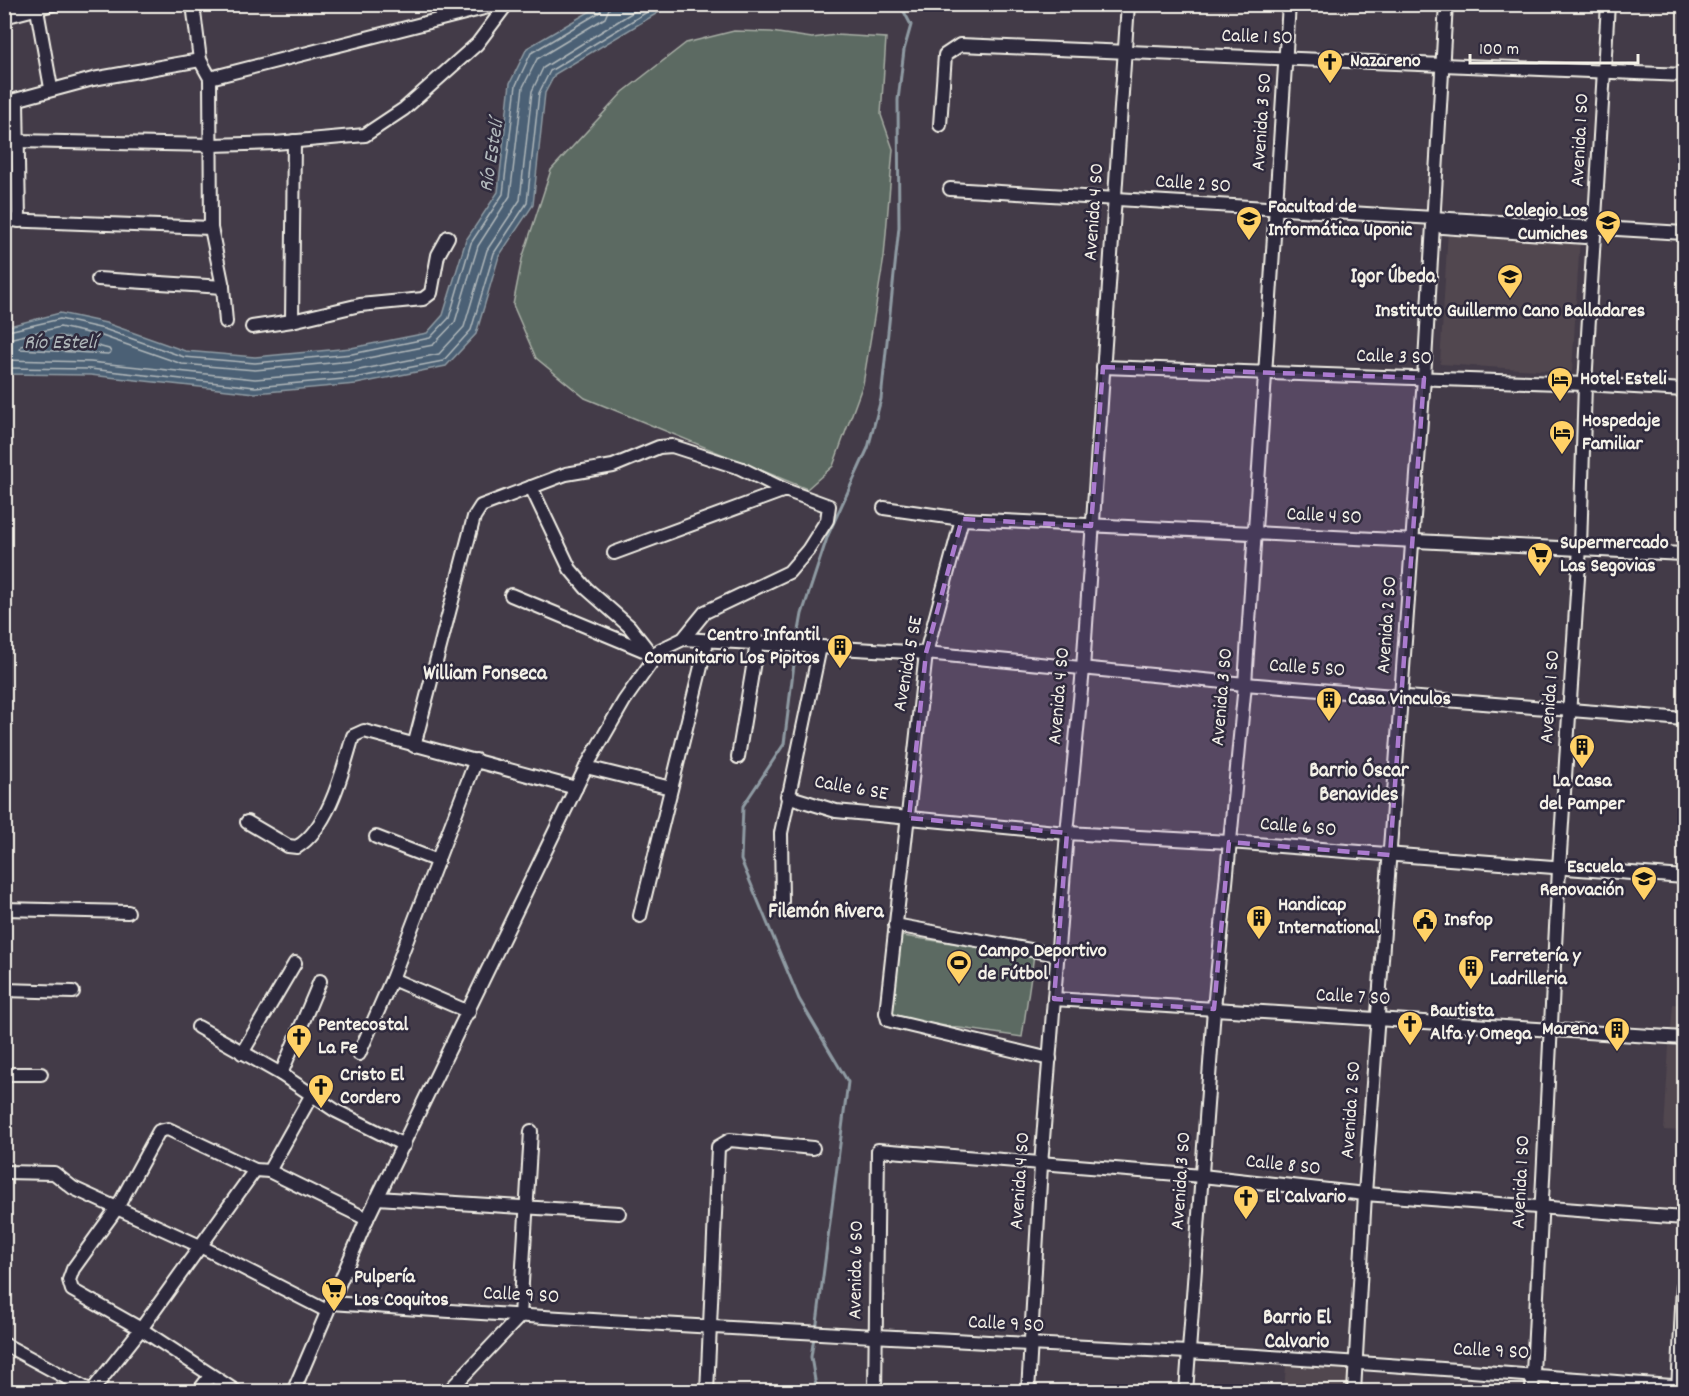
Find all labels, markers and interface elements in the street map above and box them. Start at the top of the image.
street label: Calle 1 SO [1221,23,1293,53]
scale bar [1470,27,1638,65]
text: 100 m [1479,38,1519,63]
church icon: Nazareno [1315,47,1345,85]
place label: Nazareno [1350,48,1421,76]
street label: Avenida 3 SO [1246,72,1280,172]
street label: Avenida 1 SO [1565,93,1597,187]
water label: Río Estelí [473,113,514,194]
street label: Avenida 4 SO [1078,162,1112,262]
street label: Calle 2 SO [1154,168,1232,202]
place label: Facultad de Informática Uponic [1268,194,1412,245]
place label: Colegio Los Cumiches [1504,198,1588,249]
school or university icon: Facultad de Informática Uponic [1234,204,1264,242]
school or university icon: Colegio Los Cumiches [1593,208,1623,246]
school or university icon: Instituto Guillermo Cano Balladares [1495,262,1525,300]
district label: Igor Úbeda [1350,263,1437,293]
place label: Instituto Guillermo Cano Balladares [1375,298,1645,326]
water label: Río Estelí [24,329,101,359]
street label: Calle 3 SO [1356,343,1432,373]
hotel icon: Hotel Esteli [1545,365,1575,403]
place label: Hotel Esteli [1580,366,1667,394]
place label: Hospedaje Familiar [1582,408,1661,459]
hotel icon: Hospedaje Familiar [1547,418,1577,456]
street label: Calle 4 SO [1286,501,1362,533]
place label: Supermercado Las Segovias [1560,530,1669,581]
supermarket icon: Supermercado Las Segovias [1525,540,1555,578]
street label: Avenida 2 SO [1371,575,1405,675]
street label: Avenida 5 SE [887,614,931,714]
place label: Centro Infantil Comunitario Los Pipitos [644,622,820,673]
building icon: Centro Infantil Comunitario Los Pipitos [825,632,855,670]
street label: Avenida 4 SO [1042,646,1078,746]
street label: Avenida 3 SO [1205,647,1241,747]
street label: Avenida 1 SO [1534,649,1568,745]
street label: Calle 5 SO [1268,652,1346,686]
district label: William Fonseca [423,660,548,690]
building icon: Casa Vinculos [1314,685,1344,723]
place label: Casa Vinculos [1348,686,1451,714]
building icon: La Casa del Pamper [1567,732,1597,770]
district label: Barrio Óscar Benavides [1309,757,1410,811]
place label: La Casa del Pamper [1539,768,1625,819]
street label: Calle 6 SE [812,769,890,809]
street label: Calle 6 SO [1259,811,1337,845]
place label: Escuela Renovación [1540,854,1625,905]
school or university icon: Escuela Renovación [1629,864,1659,902]
place label: Handicap International [1278,892,1379,943]
district label: Filemón Rivera [768,898,885,928]
building icon: Handicap International [1244,903,1274,941]
public building icon: Insfop [1410,906,1440,944]
place label: Insfop [1444,907,1493,935]
place label: Campo Deportivo de Fútbol [978,938,1107,989]
place label: Ferretería y Ladrilleria [1490,943,1582,994]
sports icon: Campo Deportivo de Fútbol [944,948,974,986]
building icon: Ferretería y Ladrilleria [1456,953,1486,991]
street label: Calle 7 SO [1315,982,1391,1014]
place label: Bautista Alfa y Omega [1430,998,1532,1049]
church icon: Bautista Alfa y Omega [1395,1009,1425,1047]
place label: Pentecostal La Fe [318,1012,408,1063]
building icon: Marena [1602,1015,1632,1053]
place label: Marena [1542,1016,1599,1044]
church icon: Pentecostal La Fe [284,1022,314,1060]
street label: Avenida 2 SO [1335,1060,1369,1160]
place label: Cristo El Cordero [340,1062,404,1113]
church icon: Cristo El Cordero [306,1072,336,1110]
street label: Avenida 4 SO [1004,1131,1038,1231]
street label: Avenida 3 SO [1165,1131,1199,1231]
street label: Avenida 1 SO [1506,1135,1538,1229]
street label: Calle 8 SO [1244,1148,1322,1184]
church icon: El Calvario [1231,1183,1261,1221]
place label: El Calvario [1266,1184,1346,1212]
street label: Avenida 6 SO [842,1220,872,1320]
place label: Pulpería Los Coquitos [354,1264,449,1315]
supermarket icon: Pulpería Los Coquitos [319,1275,349,1313]
street label: Calle 9 SO [482,1280,560,1312]
district label: Barrio El Calvario [1263,1304,1332,1358]
street label: Calle 9 SO [967,1309,1045,1341]
street label: Calle 9 SO [1452,1336,1530,1368]

